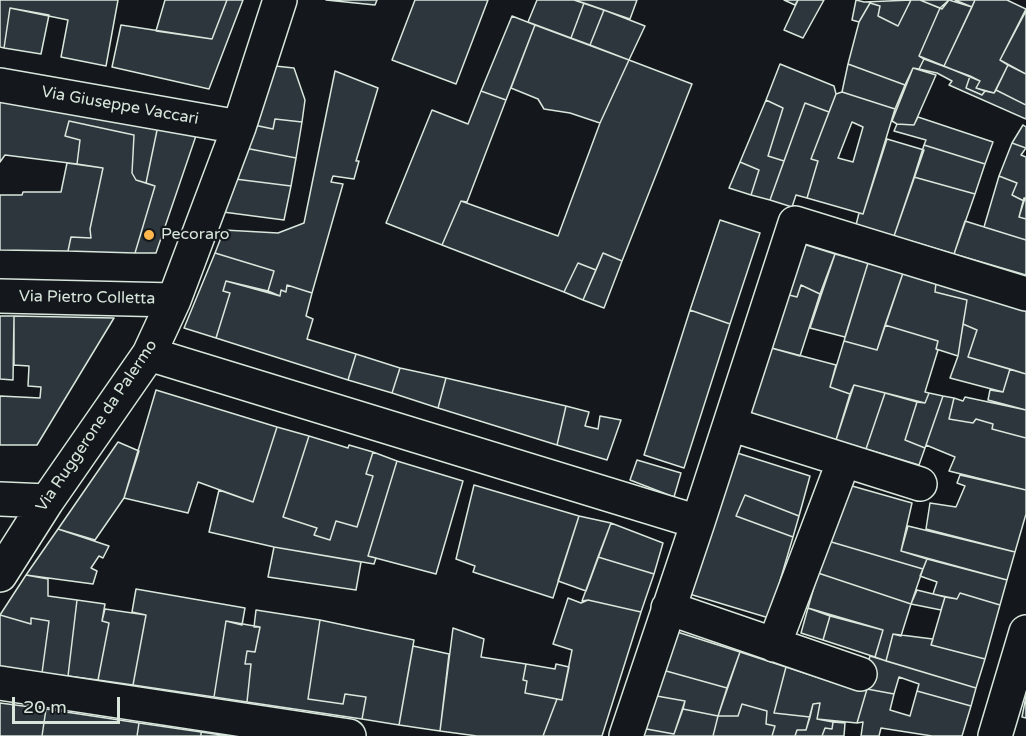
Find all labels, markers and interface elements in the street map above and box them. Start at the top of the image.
street label: Via Giuseppe Vaccari [40,83,200,129]
place label: Pecoraro [161,225,230,245]
marker: Pecoraro [142,228,156,242]
street label: Via Pietro Colletta [19,287,155,309]
street label: Via Ruggerone da Palermo [32,336,162,516]
scale bar [15,685,123,723]
text: 20 m [23,696,67,718]

